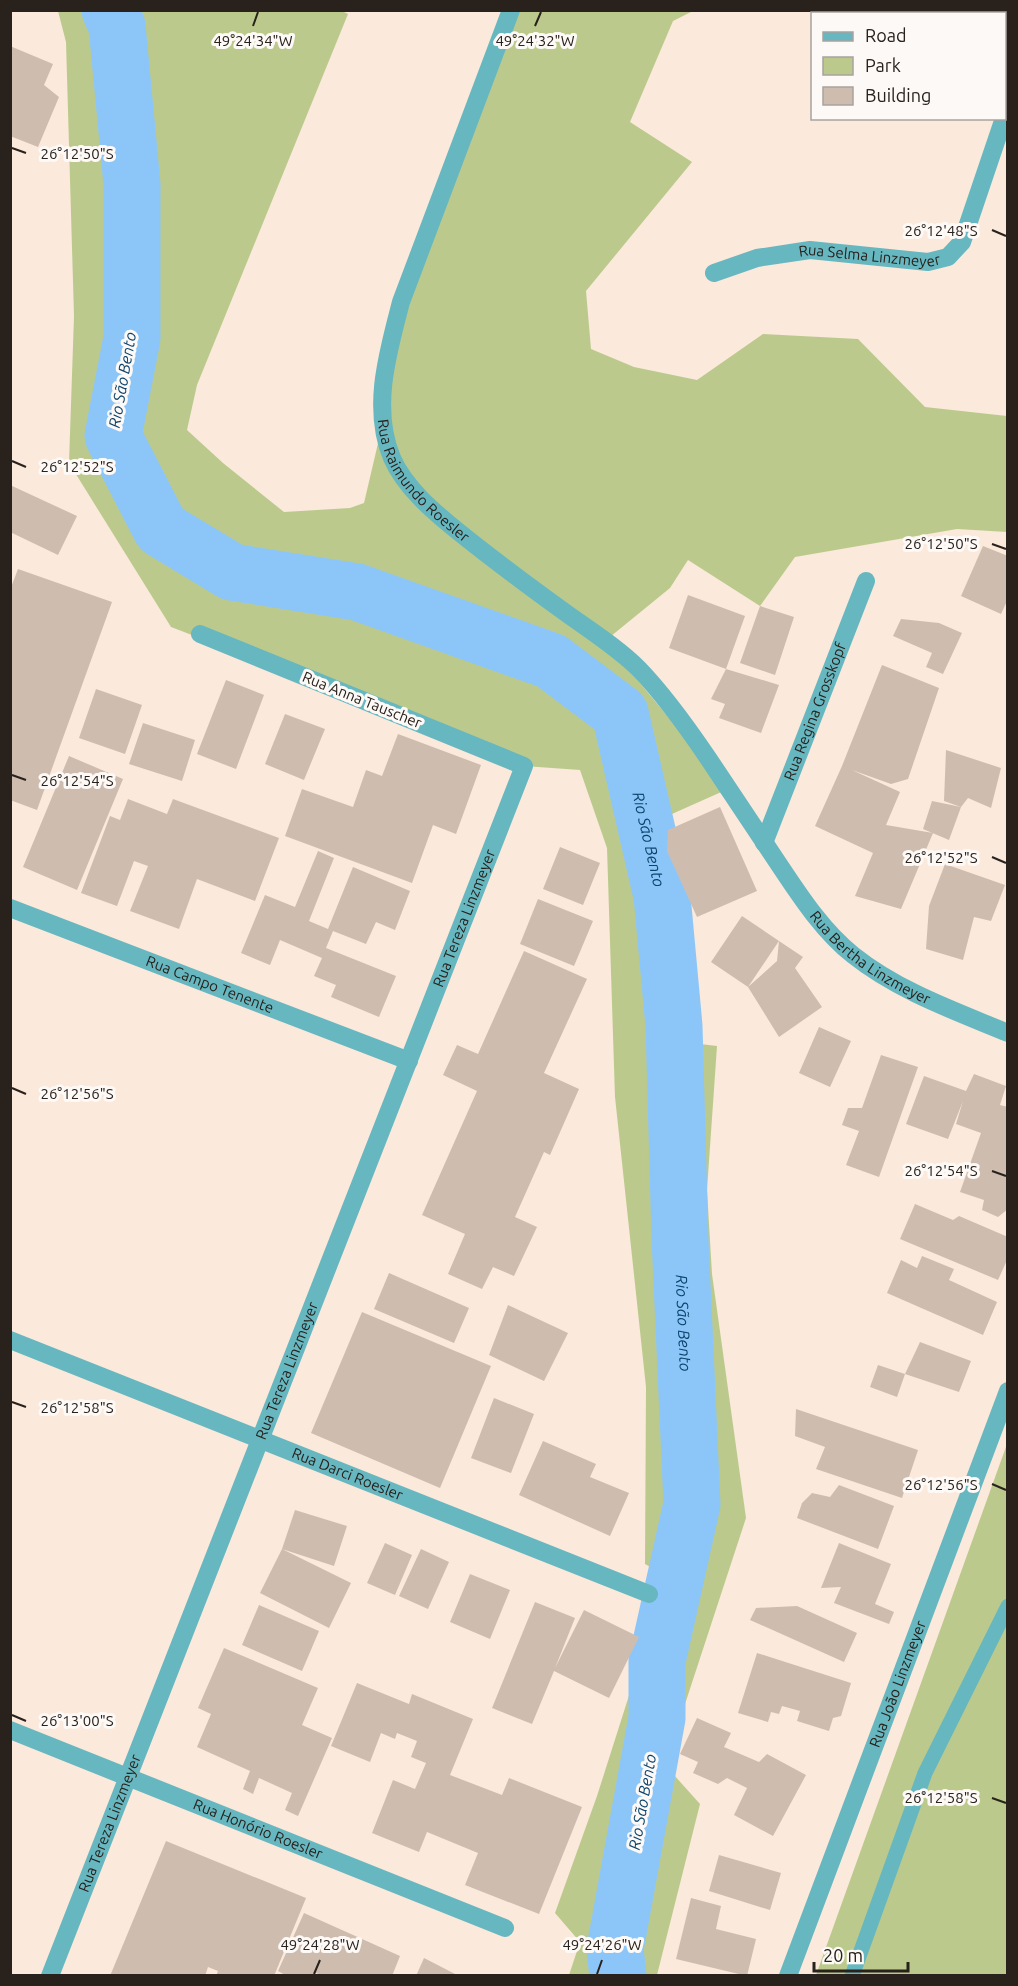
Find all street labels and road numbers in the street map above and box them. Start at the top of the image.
street label: Rua Selma Linzmeyer [797,241,942,270]
street label: Rua Raimundo Roesler [375,418,473,545]
street label: Rua Regina Grosskopf [780,640,849,783]
street label: Rua Anna Tauscher [300,668,425,731]
street label: Rua Tereza Linzmeyer [429,847,499,989]
street label: Rua Bertha Linzmeyer [807,907,934,1008]
street label: Rua Campo Tenente [144,952,276,1016]
street label: Rua Tereza Linzmeyer [252,1299,321,1442]
street label: Rua Darci Roesler [290,1444,406,1503]
street label: Rua João Linzmeyer [866,1618,929,1750]
street label: Rua Tereza Linzmeyer [75,1752,144,1894]
street label: Rua Honório Roesler [191,1795,326,1862]

